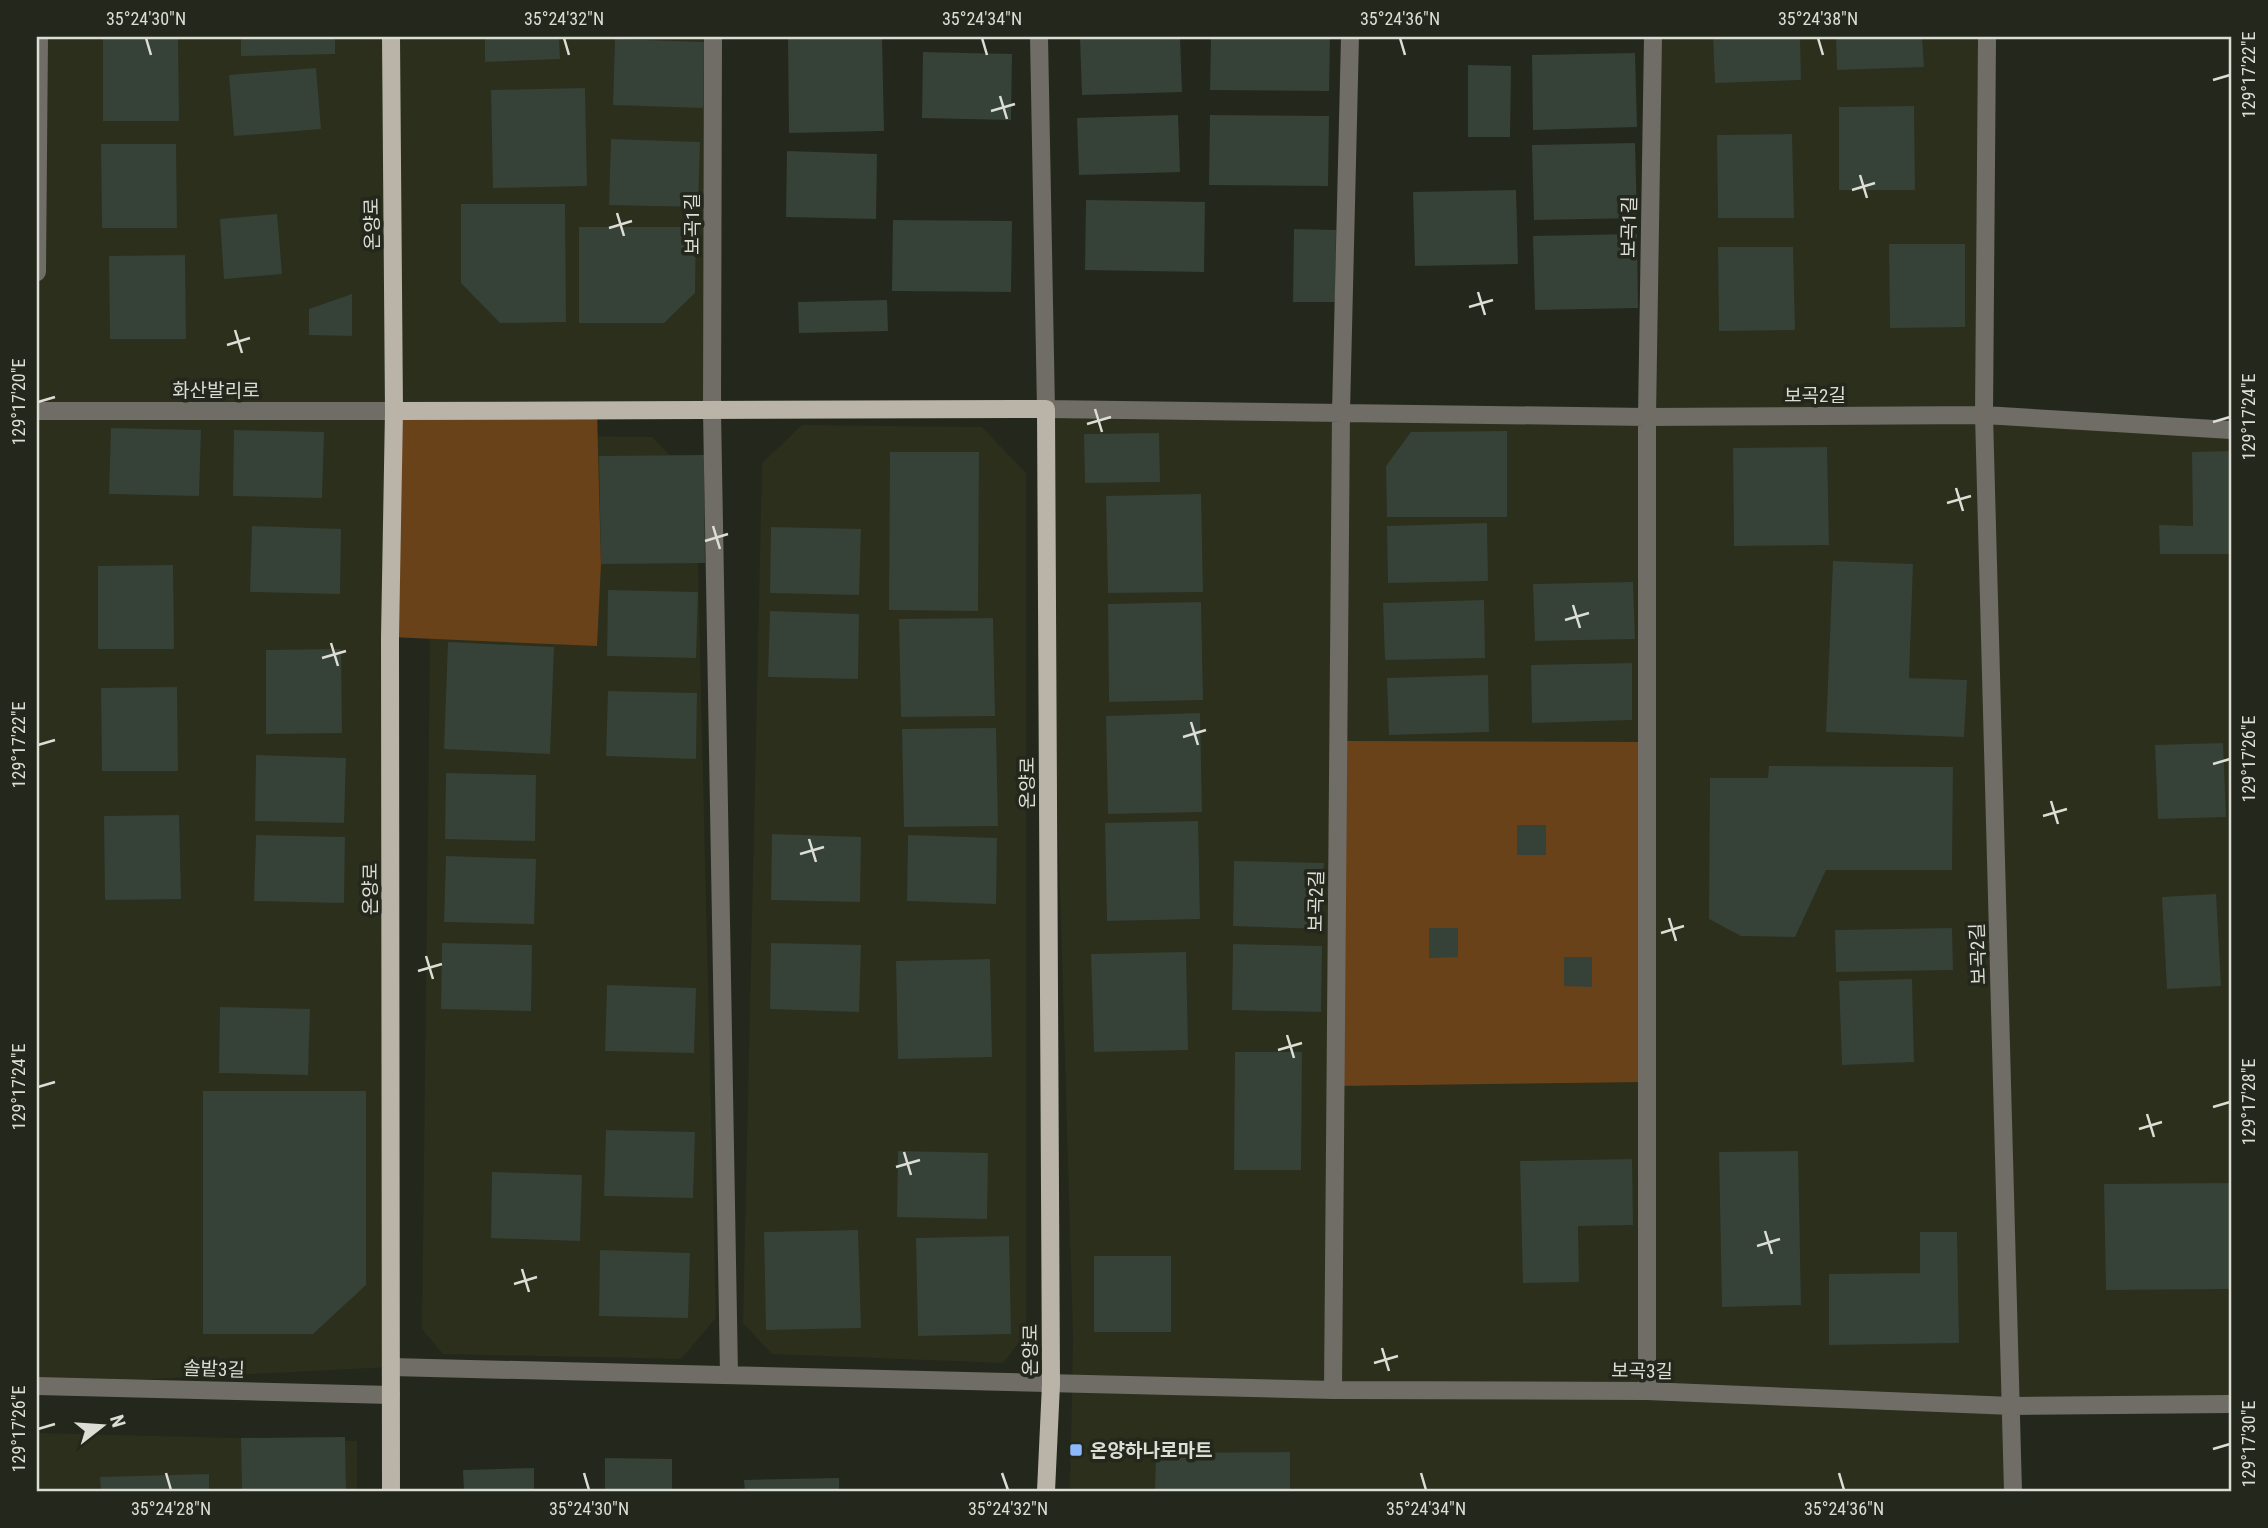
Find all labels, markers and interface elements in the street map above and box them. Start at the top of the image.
text: 35°24'30"N [106,8,186,29]
text: 35°24'32"N [524,8,604,29]
text: 35°24'34"N [942,8,1022,29]
text: 35°24'36"N [1360,8,1440,29]
text: 35°24'38"N [1778,8,1858,29]
text: 129°17'22"E [2238,32,2259,118]
street label: 보곡1길 [681,193,704,255]
street label: 보곡1길 [1617,196,1641,258]
street label: 온양로 [360,198,384,250]
text: 129°17'20"E [8,359,29,445]
text: 129°17'24"E [2238,374,2259,460]
street label: 화산발리로 [172,379,260,402]
street label: 보곡2길 [1784,384,1846,407]
text: 129°17'22"E [8,702,29,788]
text: 129°17'26"E [2238,716,2259,802]
street label: 온양로 [1016,757,1039,809]
street label: 온양로 [359,863,382,915]
street label: 보곡2길 [1304,870,1328,932]
street label: 보곡2길 [1965,923,1991,985]
text: 129°17'24"E [8,1044,29,1130]
text: 129°17'28"E [2238,1059,2259,1145]
street label: 온양로 [1019,1324,1042,1376]
street label: 솔밭3길 [183,1356,245,1382]
street label: 보곡3길 [1611,1359,1673,1383]
text: 129°17'26"E [8,1386,29,1472]
north arrow [66,1392,136,1462]
text: 129°17'30"E [2238,1401,2259,1487]
text: N [105,1412,130,1430]
place label: 온양하나로마트 [1090,1439,1212,1462]
marker: 온양하나로마트 [1068,1442,1084,1458]
text: 35°24'28"N [131,1498,211,1519]
text: 35°24'30"N [549,1498,629,1519]
text: 35°24'32"N [968,1498,1048,1519]
text: 35°24'34"N [1386,1498,1466,1519]
text: 35°24'36"N [1804,1498,1884,1519]

